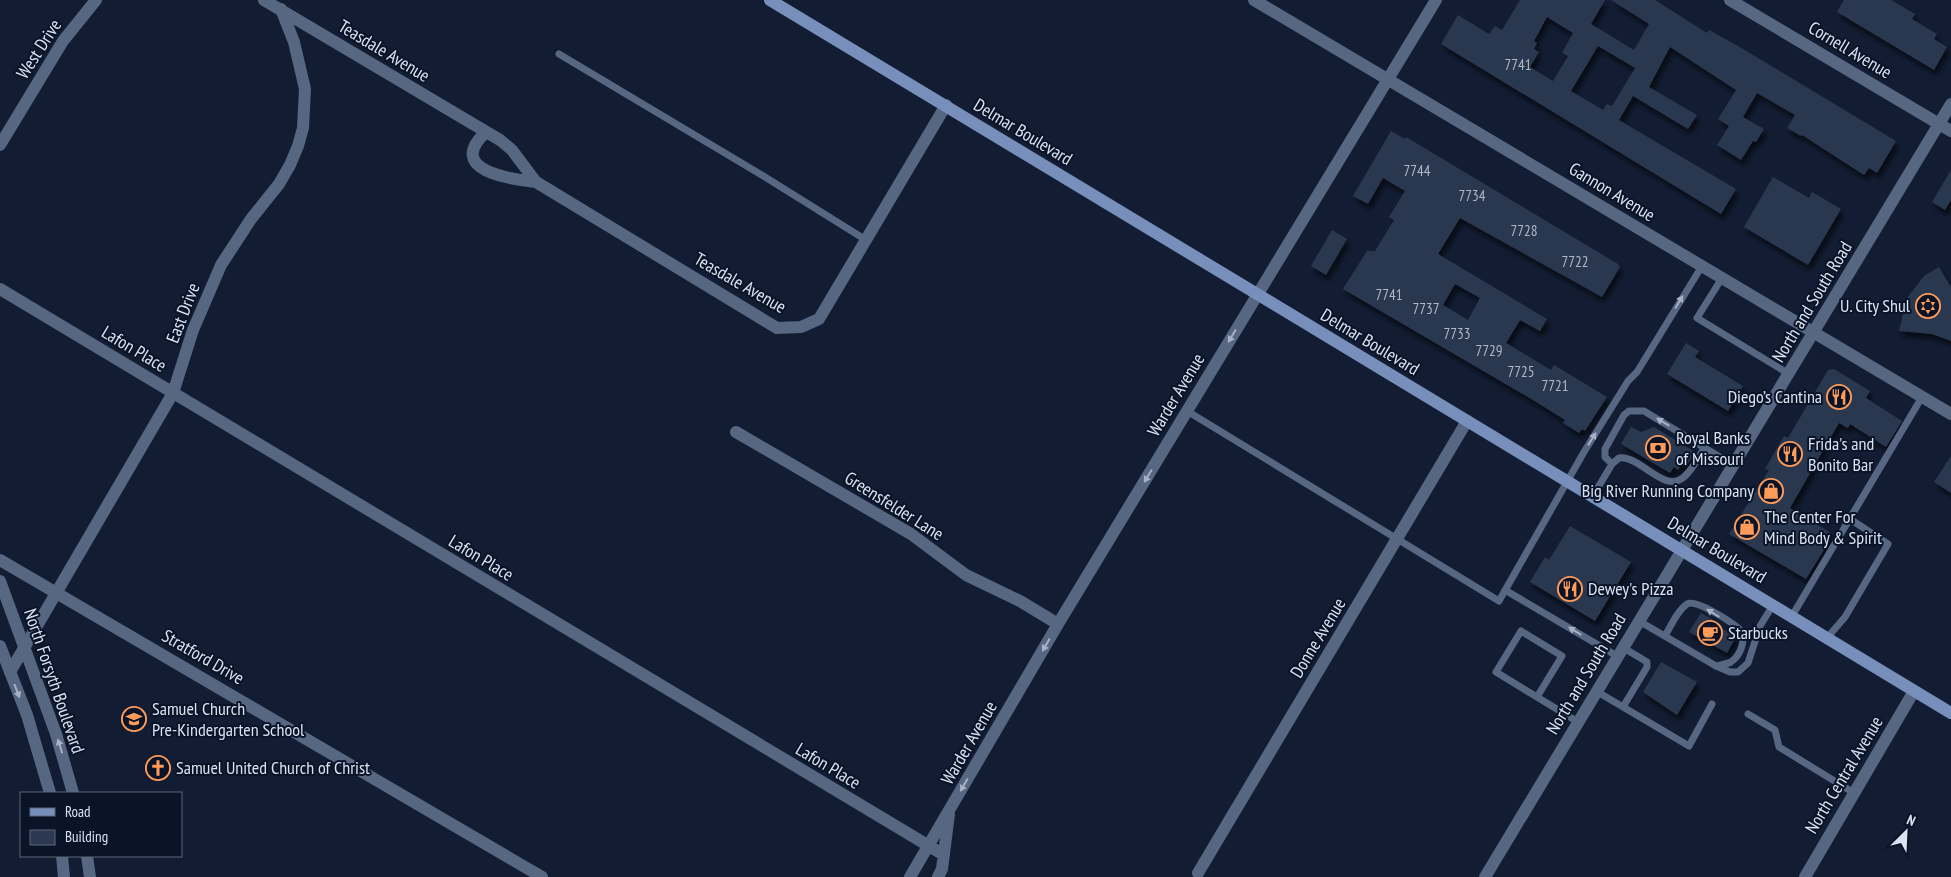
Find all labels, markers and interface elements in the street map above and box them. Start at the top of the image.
street label: Teasdale Avenue [334,14,434,87]
street label: West Drive [11,15,66,83]
street label: Cornell Avenue [1804,16,1896,83]
house number: 7741 [1504,55,1532,74]
street label: Delmar Boulevard [970,93,1077,170]
street label: Gannon Avenue [1565,157,1659,226]
house number: 7744 [1403,161,1431,180]
house number: 7734 [1458,186,1486,205]
house number: 7728 [1510,221,1538,240]
street label: North and South Road [1766,237,1857,366]
street label: Teasdale Avenue [690,247,790,318]
house number: 7722 [1561,252,1589,271]
street label: East Drive [161,280,204,346]
house number: 7741 [1375,285,1403,304]
synagogue icon: U. City Shul [1915,293,1941,319]
place label: U. City Shul [1840,294,1911,317]
one-way arrow [1675,295,1684,309]
house number: 7737 [1412,299,1440,318]
street label: Delmar Boulevard [1317,303,1424,380]
street label: Lafon Place [98,320,171,377]
house number: 7733 [1443,324,1471,343]
one-way arrow [1227,330,1236,343]
house number: 7729 [1475,341,1503,360]
street label: Warder Avenue [1142,349,1209,440]
house number: 7725 [1507,362,1535,381]
house number: 7721 [1541,376,1569,395]
restaurant icon: Diego’s Cantina [1826,384,1852,410]
place label: Diego’s Cantina [1728,385,1822,408]
one-way arrow [1656,418,1669,427]
place label: Royal Banks of Missouri [1676,426,1750,470]
one-way arrow [1587,432,1597,445]
place label: Frida's and Bonito Bar [1808,432,1874,476]
bank icon: Royal Banks of Missouri [1645,435,1671,461]
restaurant icon: Frida's and Bonito Bar [1777,441,1803,467]
street label: Greensfelder Lane [841,466,948,545]
one-way arrow [1143,469,1152,482]
shop icon: Big River Running Company [1758,478,1784,504]
place label: Big River Running Company [1582,479,1754,502]
place label: The Center For Mind Body & Spirit [1764,505,1882,549]
street label: Delmar Boulevard [1664,511,1771,588]
shop icon: The Center For Mind Body & Spirit [1734,514,1760,540]
street label: Lafon Place [445,529,518,586]
restaurant icon: Dewey's Pizza [1557,576,1583,602]
place label: Dewey's Pizza [1588,577,1674,600]
street label: Donne Avenue [1285,594,1350,682]
street label: North Forsyth Boulevard [19,605,90,756]
one-way arrow [1707,608,1720,618]
street label: North and South Road [1540,609,1631,738]
cafe icon: Starbucks [1697,620,1723,646]
place label: Starbucks [1728,621,1788,644]
street label: Stratford Drive [158,624,249,689]
one-way arrow [1569,627,1582,636]
one-way arrow [1042,639,1051,652]
one-way arrow [14,684,22,699]
place label: Samuel Church Pre-Kindergarten School [152,697,305,741]
street label: Warder Avenue [935,697,1002,789]
school or university icon: Samuel Church Pre-Kindergarten School [121,706,147,732]
street label: North Central Avenue [1800,712,1888,838]
street label: Lafon Place [792,737,865,794]
one-way arrow [55,739,63,754]
church icon: Samuel United Church of Christ [145,755,171,781]
place label: Samuel United Church of Christ [176,756,370,779]
one-way arrow [959,779,968,792]
legend [20,792,182,857]
text: Road [65,802,91,821]
north arrow [1881,807,1931,857]
text: N [1904,810,1918,830]
text: Building [65,827,108,846]

